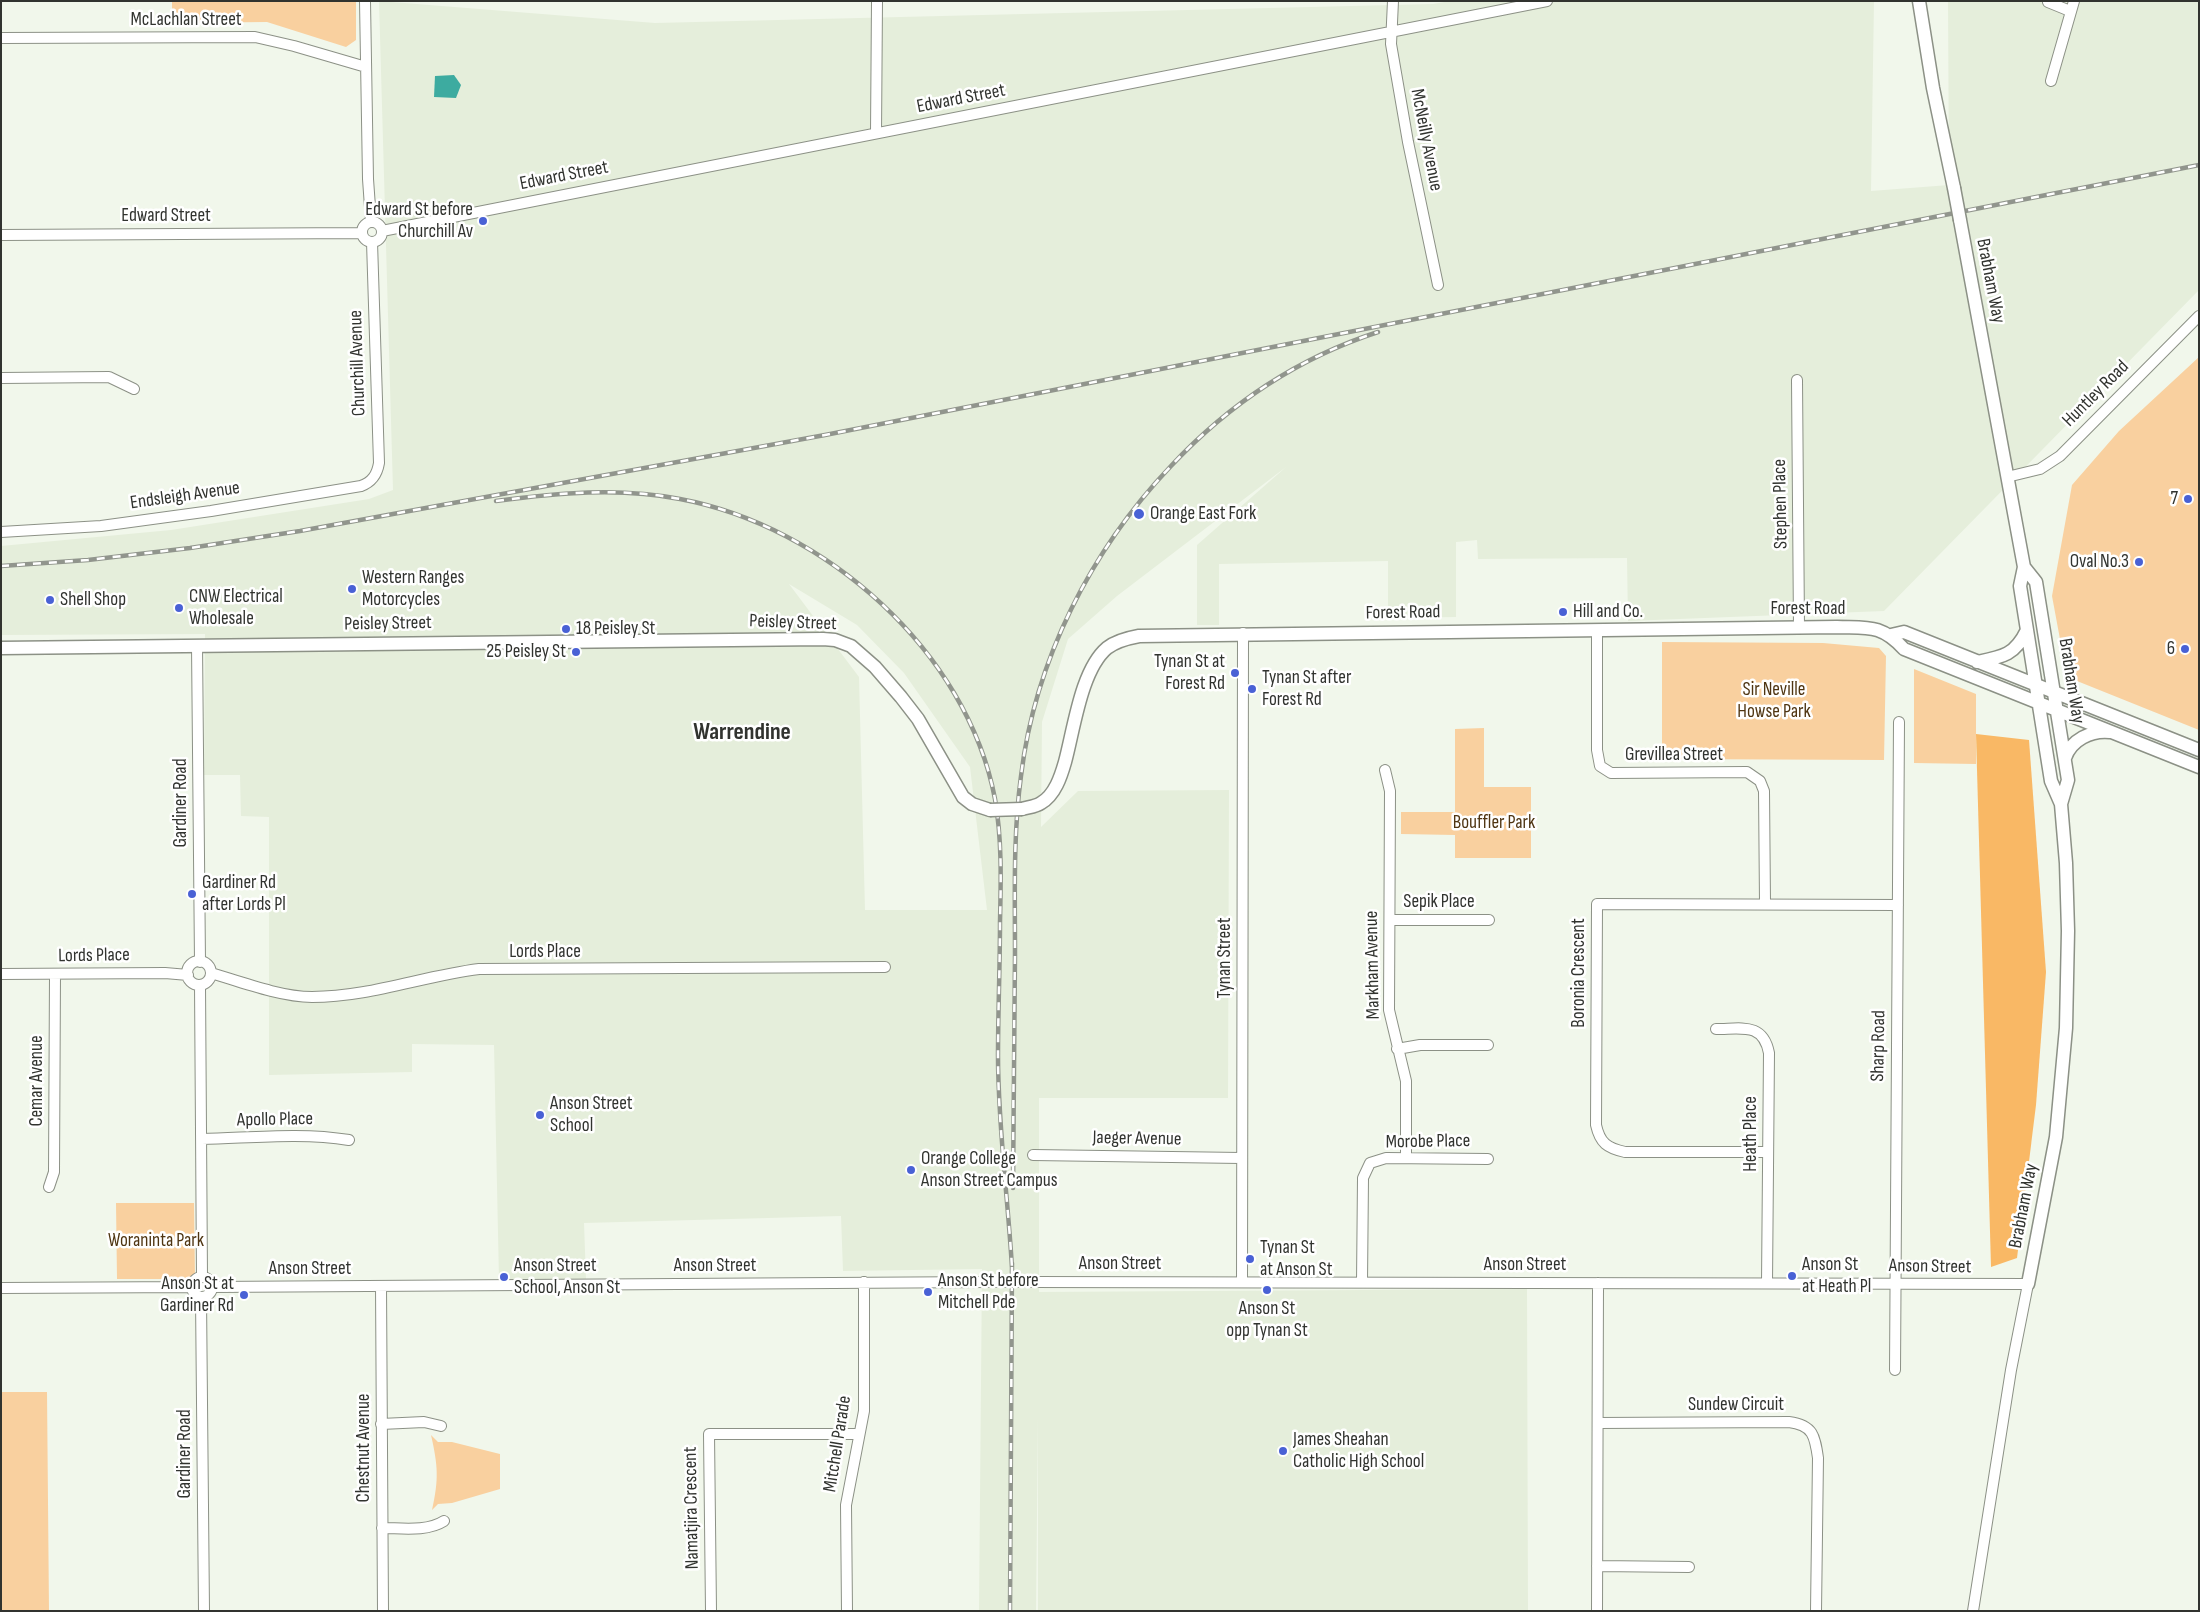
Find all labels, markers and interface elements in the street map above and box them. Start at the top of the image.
street label: McLachlan Street [130,9,242,31]
street label: Edward Street [915,79,1007,119]
street label: McNeilly Avenue [1405,87,1447,193]
street label: Edward Street [518,156,610,196]
place label: Edward St before Churchill Av [365,199,473,243]
street label: Edward Street [121,205,211,227]
marker: Edward St before Churchill Av [477,215,489,227]
street label: Brabham Way [1971,237,2009,325]
street label: Churchill Avenue [345,310,371,416]
street label: Huntley Road [2058,356,2134,432]
street label: Stephen Place [1769,459,1793,549]
street label: Endsleigh Avenue [129,477,241,515]
place label: 7 [2170,488,2178,510]
marker: 7 [2182,493,2194,505]
place label: Orange East Fork [1150,503,1256,525]
marker: Orange East Fork [1132,507,1146,521]
place label: Oval No.3 [2070,551,2129,573]
marker: Oval No.3 [2133,556,2145,568]
place label: Western Ranges Motorcycles [362,567,464,611]
marker: Western Ranges Motorcycles [346,583,358,595]
place label: CNW Electrical Wholesale [189,586,283,630]
place label: Shell Shop [60,589,126,611]
marker: Shell Shop [44,594,56,606]
street label: Forest Road [1771,598,1845,620]
street label: Forest Road [1365,601,1441,625]
place label: Hill and Co. [1573,601,1643,623]
marker: CNW Electrical Wholesale [173,602,185,614]
marker: Hill and Co. [1557,606,1569,618]
street label: Peisley Street [749,610,837,636]
street label: Peisley Street [344,612,432,636]
place label: 18 Peisley St [576,618,655,640]
marker: 18 Peisley St [560,623,572,635]
street label: Brabham Way [2053,637,2089,725]
place label: 6 [2167,638,2175,660]
place label: 25 Peisley St [486,641,566,663]
marker: 6 [2179,643,2191,655]
marker: 25 Peisley St [570,646,582,658]
place label: Tynan St at Forest Rd [1154,651,1225,695]
marker: Tynan St at Forest Rd [1229,667,1241,679]
place label: Tynan St after Forest Rd [1262,667,1351,711]
park label: Sir Neville Howse Park [1737,679,1811,723]
marker: Tynan St after Forest Rd [1246,683,1258,695]
district label: Warrendine [693,719,791,747]
street label: Grevillea Street [1625,744,1723,766]
street label: Gardiner Road [170,758,192,848]
park label: Bouffler Park [1453,812,1535,834]
place label: Gardiner Rd after Lords Pl [202,872,286,916]
marker: Gardiner Rd after Lords Pl [186,888,198,900]
street label: Sepik Place [1403,891,1475,913]
street label: Markham Avenue [1361,911,1385,1019]
street label: Tynan Street [1214,918,1236,998]
street label: Boronia Crescent [1568,918,1590,1028]
street label: Lords Place [509,941,581,963]
street label: Lords Place [58,944,130,968]
street label: Sharp Road [1867,1010,1891,1082]
street label: Cemar Avenue [26,1035,48,1127]
place label: Anson Street School [550,1093,633,1137]
street label: Heath Place [1740,1096,1762,1172]
street label: Apollo Place [237,1108,313,1132]
marker: Anson Street School [534,1109,546,1121]
street label: Jaeger Avenue [1092,1127,1182,1151]
street label: Morobe Place [1385,1130,1471,1154]
place label: Orange College Anson Street Campus [921,1148,1058,1192]
street label: Brabham Way [2005,1162,2043,1250]
marker: Orange College Anson Street Campus [905,1164,917,1176]
park label: Woraninta Park [108,1230,204,1252]
place label: Tynan St at Anson St [1260,1237,1333,1281]
street label: Anson Street [1079,1253,1161,1275]
marker: Tynan St at Anson St [1244,1253,1256,1265]
street label: Anson Street [1484,1254,1566,1276]
place label: Anson St at Heath Pl [1802,1254,1871,1298]
place label: Anson Street School, Anson St [514,1255,620,1299]
street label: Anson Street [674,1255,756,1277]
street label: Anson Street [1889,1255,1971,1279]
street label: Anson Street [269,1258,351,1280]
place label: Anson St before Mitchell Pde [938,1270,1039,1314]
marker: Anson St at Heath Pl [1786,1270,1798,1282]
marker: Anson Street School, Anson St [498,1271,510,1283]
place label: Anson St at Gardiner Rd [160,1273,234,1317]
marker: Anson St opp Tynan St [1261,1284,1273,1296]
marker: Anson St before Mitchell Pde [922,1286,934,1298]
marker: Anson St at Gardiner Rd [238,1289,250,1301]
place label: Anson St opp Tynan St [1226,1298,1308,1342]
street label: Chestnut Avenue [353,1394,375,1502]
street label: Mitchell Parade [819,1394,857,1494]
street label: Sundew Circuit [1688,1394,1784,1416]
street label: Gardiner Road [174,1409,196,1499]
place label: James Sheahan Catholic High School [1293,1429,1424,1473]
marker: James Sheahan Catholic High School [1277,1445,1289,1457]
street label: Namatjira Crescent [680,1446,704,1570]

